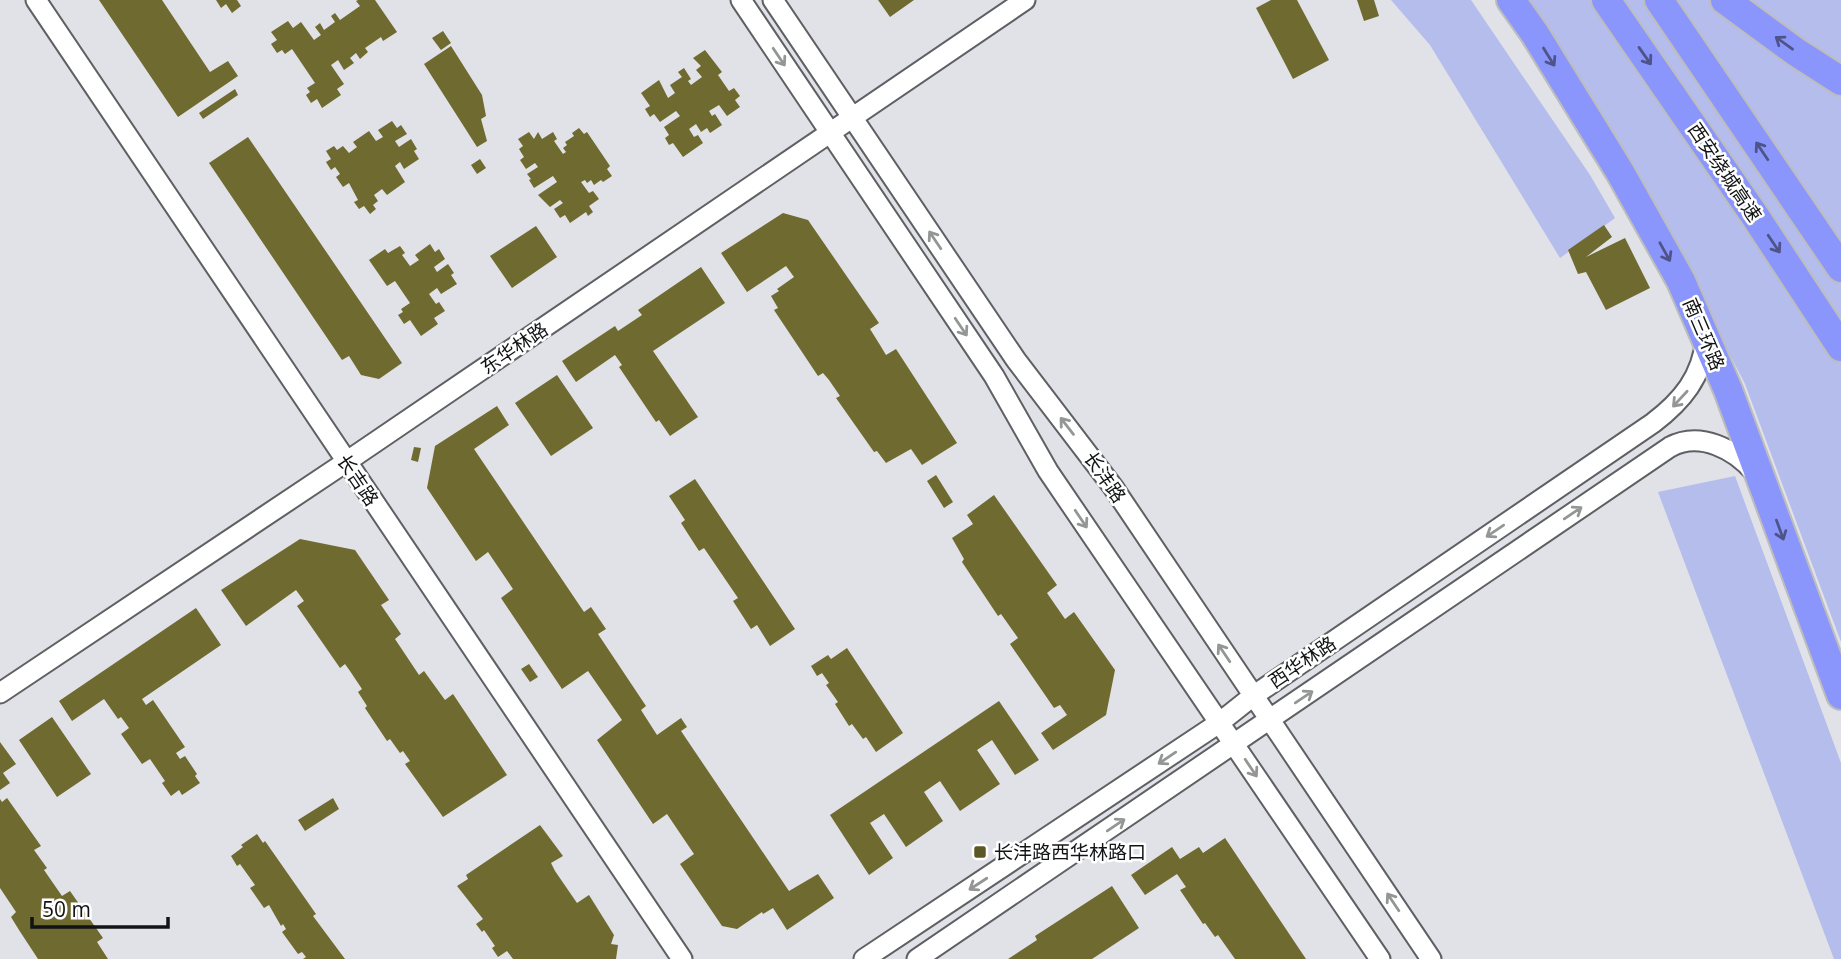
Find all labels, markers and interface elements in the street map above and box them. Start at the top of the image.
one-way arrow [1775,36,1794,51]
one-way arrow [772,46,786,66]
one-way arrow [1542,46,1556,66]
one-way arrow [1638,46,1652,65]
street label: 西安绕城高速 [1682,117,1768,227]
one-way arrow [1755,142,1769,161]
one-way arrow [928,231,942,251]
one-way arrow [1767,234,1781,253]
one-way arrow [1658,242,1672,262]
street label: 南三环路 [1677,294,1731,374]
street label: 东华林路 [475,316,553,380]
one-way arrow [954,316,968,336]
one-way arrow [1672,390,1688,408]
one-way arrow [1060,417,1075,436]
street label: 长沣路 [1078,446,1132,508]
street label: 长吉路 [331,449,385,511]
one-way arrow [1563,506,1582,521]
one-way arrow [1074,509,1088,529]
one-way arrow [1775,518,1787,540]
one-way arrow [1486,524,1505,538]
street label: 西华林路 [1263,630,1341,694]
one-way arrow [1217,644,1232,663]
one-way arrow [1294,690,1313,704]
one-way arrow [1158,751,1177,765]
one-way arrow [1244,758,1258,777]
one-way arrow [1105,817,1125,831]
place label: 长沣路西华林路口 [994,839,1146,865]
marker: 长沣路西华林路口 [972,844,988,860]
one-way arrow [968,877,988,891]
scale bar [32,886,168,930]
one-way arrow [1386,893,1400,913]
text: 50 m [42,895,91,923]

